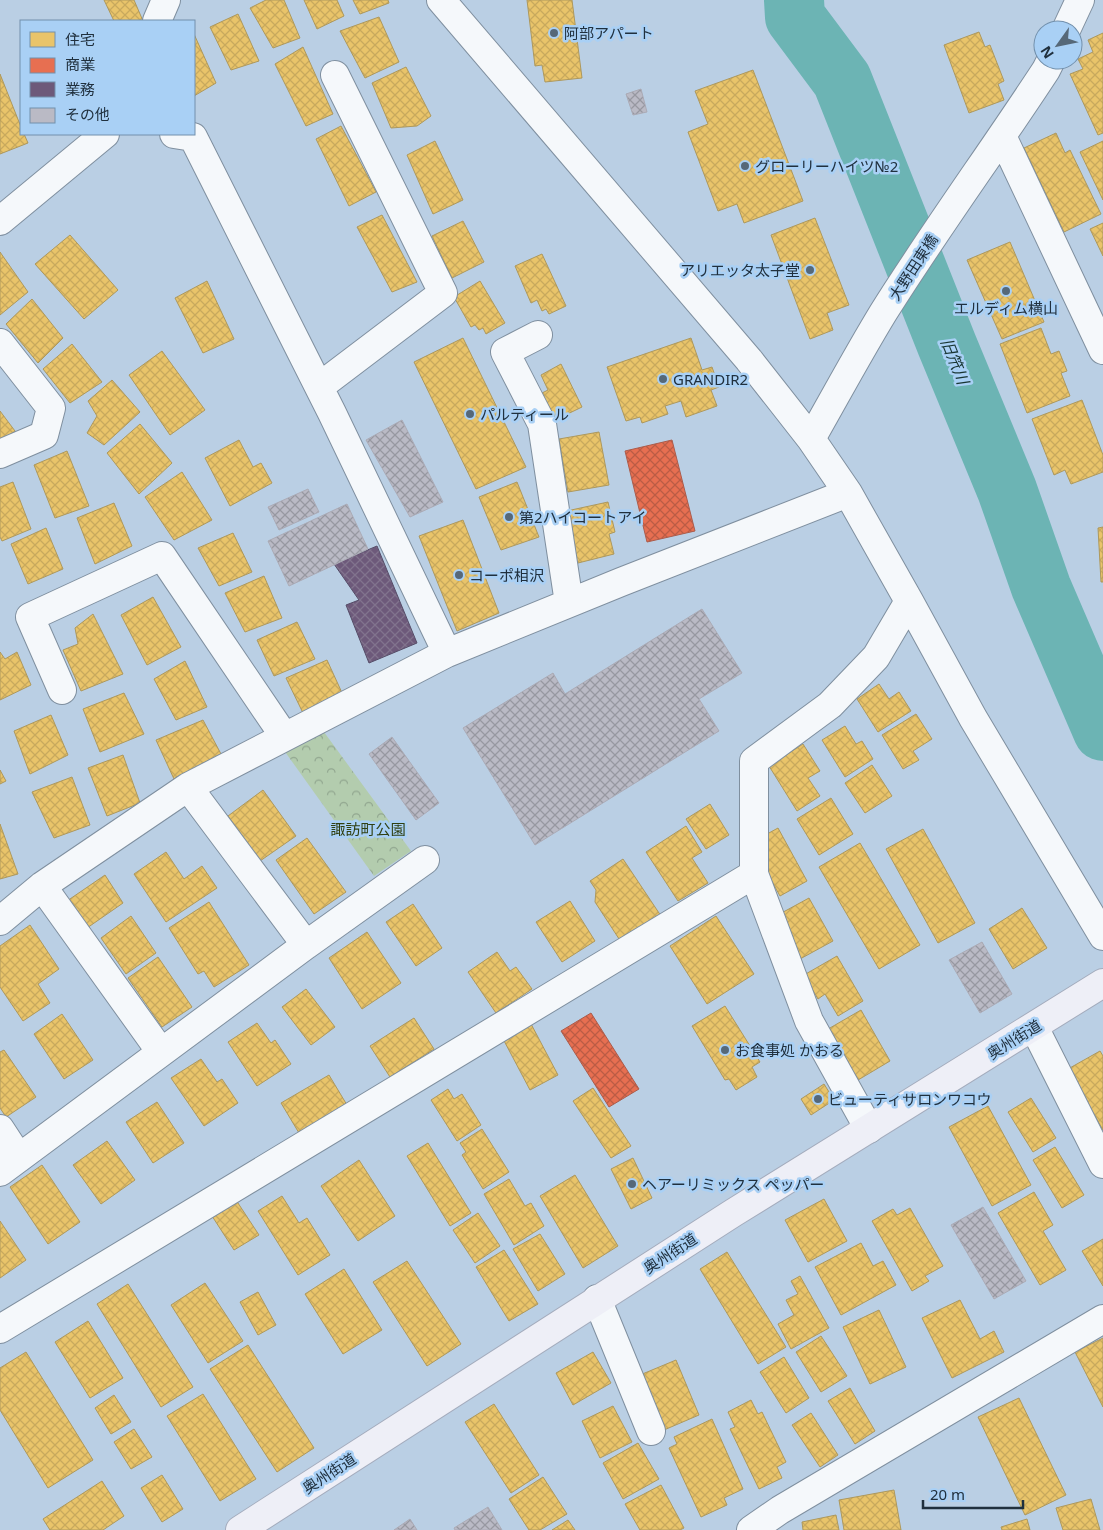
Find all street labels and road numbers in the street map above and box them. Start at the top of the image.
street label: 大野田東橋 [884,230,942,304]
street label: 奥州街道 [983,1015,1045,1063]
street label: 奥州街道 [639,1228,701,1278]
street label: 奥州街道 [298,1448,360,1498]

